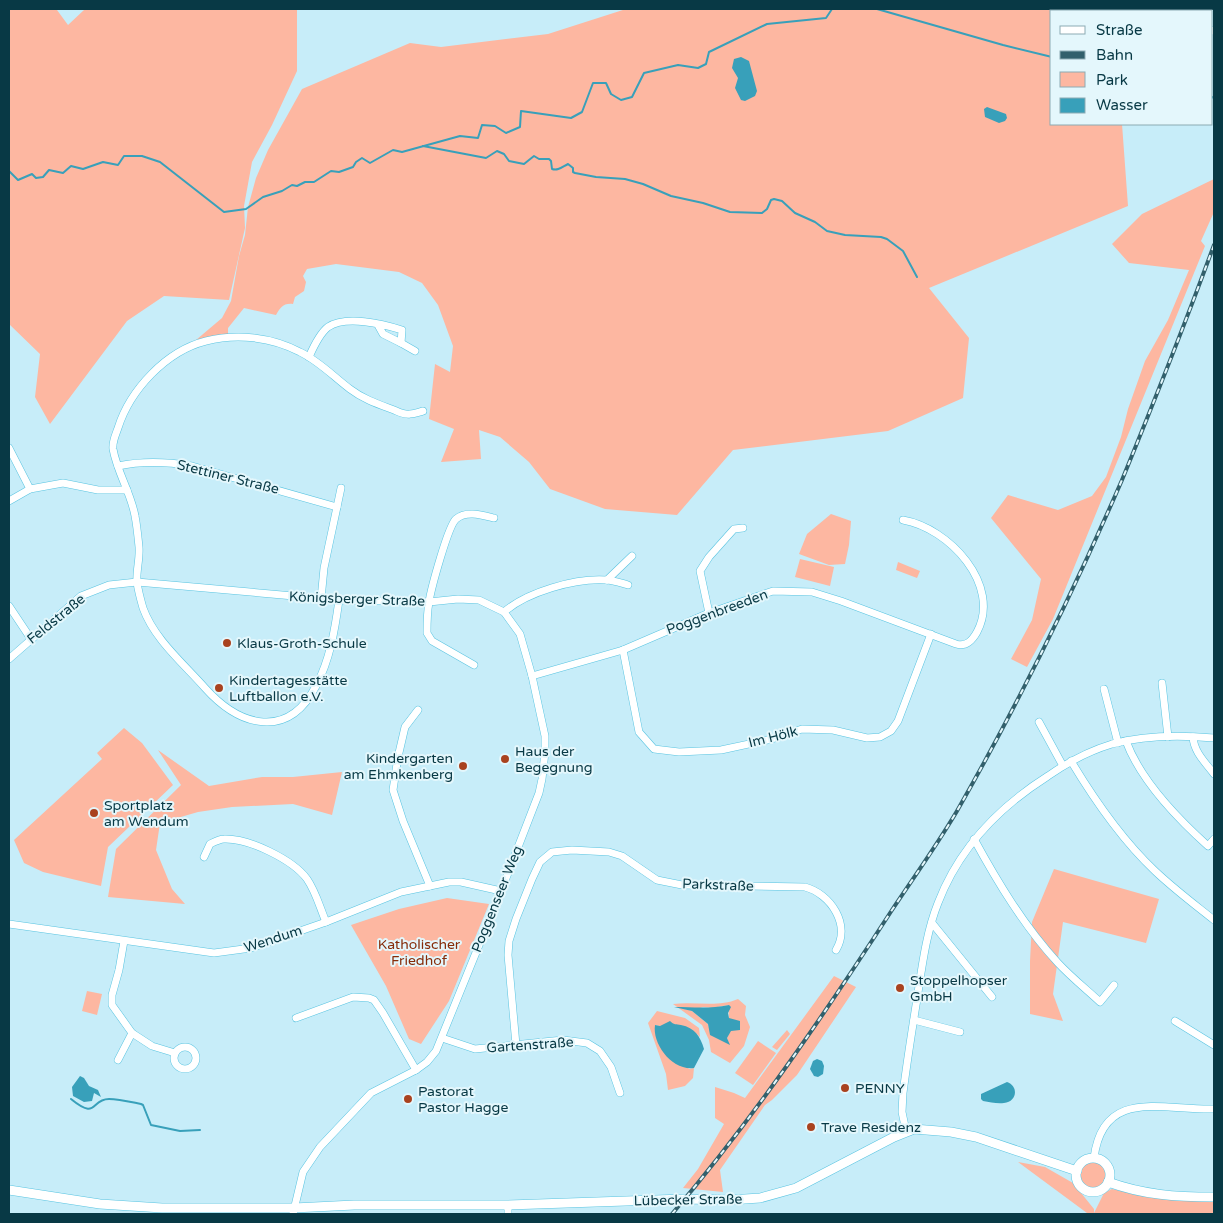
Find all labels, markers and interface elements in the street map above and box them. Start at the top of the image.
legend [1050,10,1213,125]
text: Straße [1096,21,1142,39]
text: Bahn [1096,46,1133,64]
text: Park [1096,71,1128,89]
text: Wasser [1096,96,1148,114]
street label: Stettiner Straße [175,456,281,498]
street label: Poggenbreeden [664,586,770,638]
street label: Königsberger Straße [289,588,426,610]
street label: Feldstraße [23,590,89,648]
place label: Klaus-Groth-Schule [237,635,367,652]
marker: Klaus-Groth-Schule [221,637,233,649]
place label: Kindertagesstätte Luftballon e.V. [229,672,348,705]
marker: Kindertagesstätte Luftballon e.V. [213,682,225,694]
street label: Im Hölk [747,723,800,751]
place label: Haus der Begegnung [515,743,593,776]
place label: Kindergarten am Ehmkenberg [344,750,453,783]
marker: Haus der Begegnung [499,753,511,765]
marker: Kindergarten am Ehmkenberg [457,760,469,772]
place label: Sportplatz am Wendum [104,797,189,830]
marker: Sportplatz am Wendum [88,807,100,819]
street label: Poggenseer Weg [468,843,526,955]
street label: Parkstraße [682,875,754,895]
street label: Wendum [242,922,304,956]
park label: Katholischer Friedhof [378,936,461,969]
place label: Stoppelhopser GmbH [910,972,1008,1005]
marker: Stoppelhopser GmbH [894,982,906,994]
street label: Gartenstraße [486,1033,574,1057]
place label: PENNY [855,1080,905,1097]
marker: PENNY [839,1082,851,1094]
place label: Pastorat Pastor Hagge [418,1083,508,1116]
marker: Pastorat Pastor Hagge [402,1093,414,1105]
place label: Trave Residenz [821,1119,921,1136]
marker: Trave Residenz [805,1121,817,1133]
street label: Lübecker Straße [634,1191,742,1209]

